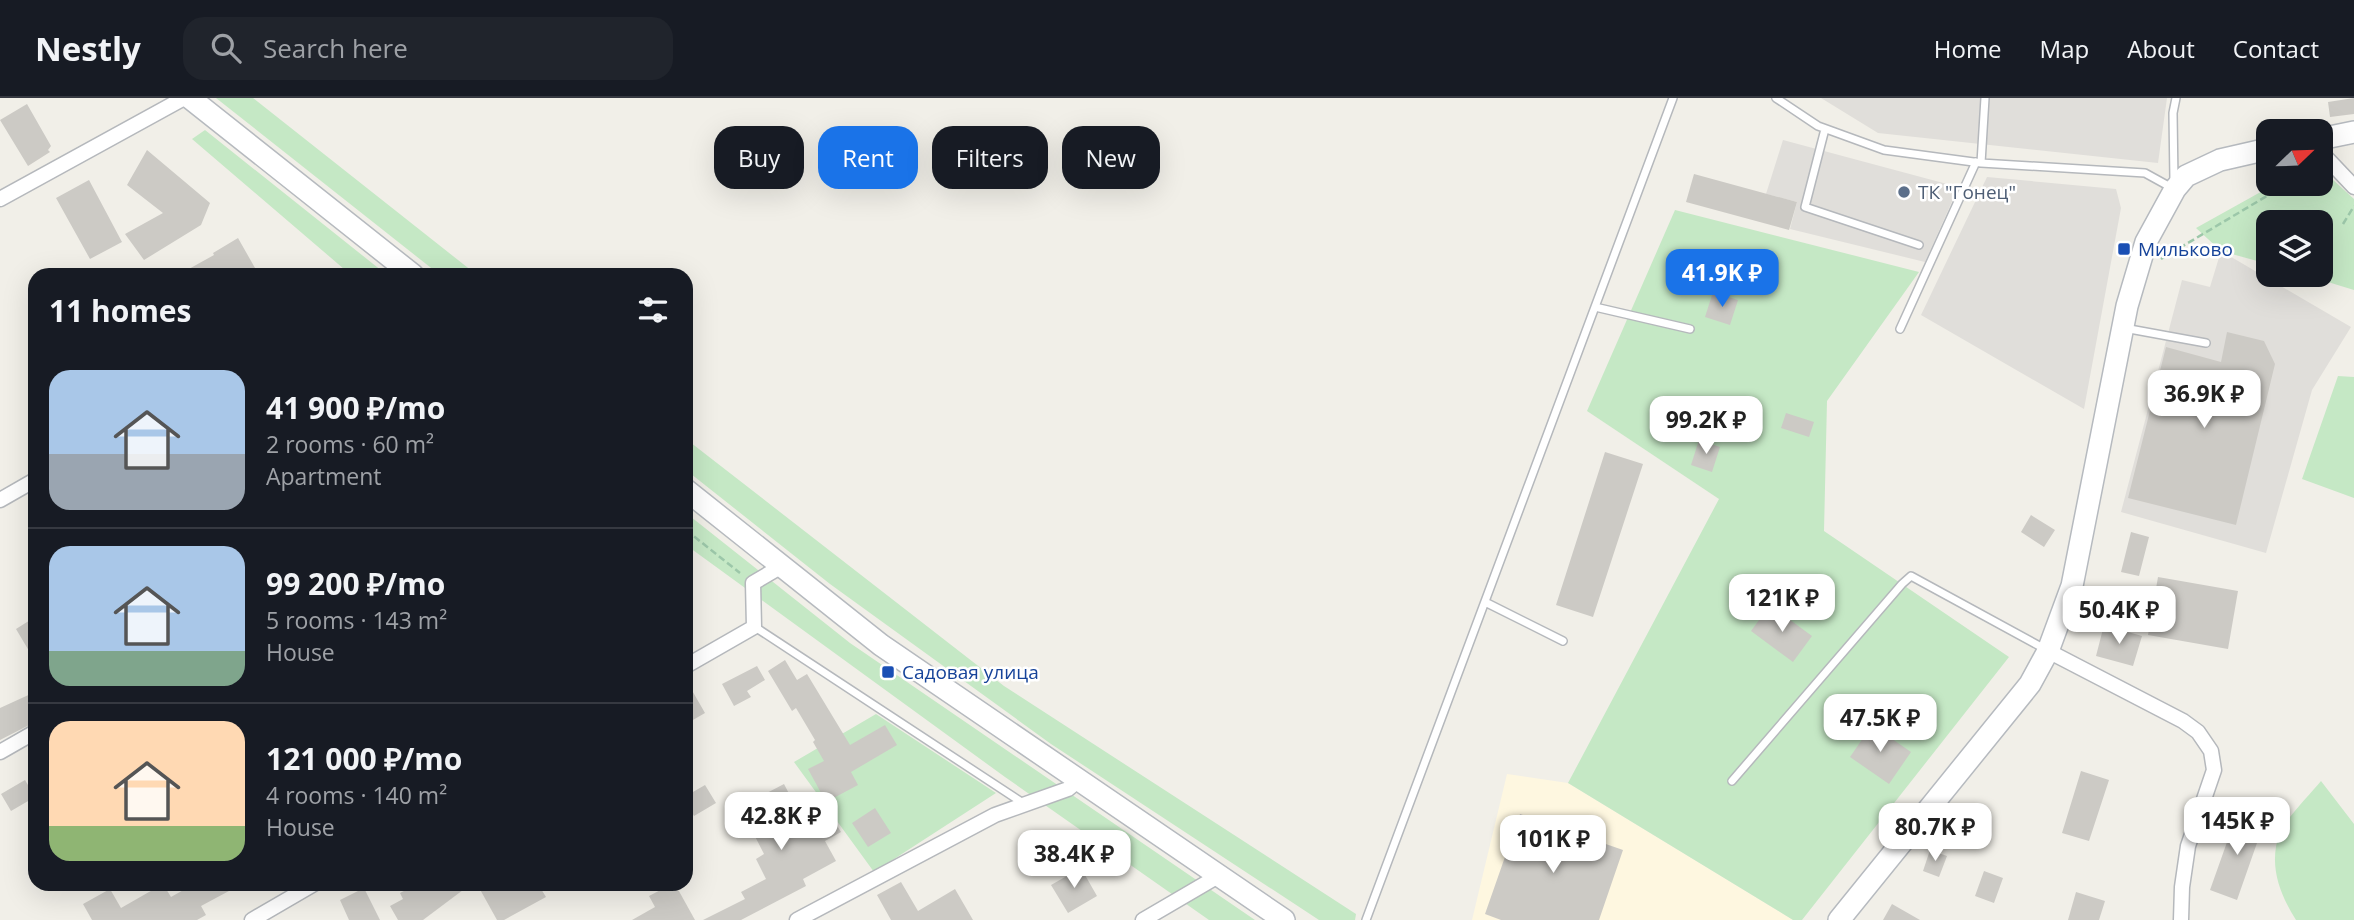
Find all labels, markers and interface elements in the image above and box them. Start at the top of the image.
search box [183,17,673,80]
text: Nestly [35,26,141,71]
icon: search [207,29,245,67]
text: Search here [263,30,408,66]
text: Home [1934,32,2002,65]
text: Map [2040,32,2089,65]
text: About [2127,32,2195,65]
text: Contact [2233,32,2319,65]
north arrow [2256,119,2333,196]
map controls [2256,119,2333,287]
chip: Buy [714,126,804,189]
chip: Rent [818,126,918,189]
chip: Filters [932,126,1048,189]
chip: New [1062,126,1160,189]
place label: ТК "Гонец" [1918,179,2016,205]
marker: ТК "Гонец" [1896,184,1912,200]
button: layers [2256,210,2333,287]
place label: Мильково [2138,236,2233,262]
marker: Мильково [2116,241,2132,257]
pin: 41.9K ₽ [1657,250,1787,309]
text: 41.9K ₽ [1682,256,1762,288]
text: 11 homes [49,290,192,331]
icon: filters [634,291,672,329]
pin: 36.9K ₽ [2139,370,2269,430]
text: 36.9K ₽ [2164,377,2244,409]
text: 41 900 ₽/mo [266,387,445,428]
pin: 99.2K ₽ [1641,396,1771,456]
icon: home [105,398,189,482]
text: 99.2K ₽ [1666,403,1746,435]
text: 2 rooms · 60 m² [266,428,434,460]
text: Apartment [266,460,382,492]
text: 99 200 ₽/mo [266,563,445,604]
icon: home [105,574,189,658]
pin: 121K ₽ [1725,574,1839,634]
text: 121K ₽ [1745,581,1819,613]
pin: 50.4K ₽ [2054,587,2184,646]
text: 50.4K ₽ [2079,593,2159,625]
text: 5 rooms · 143 m² [266,604,447,636]
text: House [266,636,335,668]
place label: Садовая улица [902,659,1039,685]
marker: Садовая улица [880,664,896,680]
pin: 47.5K ₽ [1815,694,1945,754]
text: 47.5K ₽ [1840,701,1920,733]
text: 121 000 ₽/mo [266,738,462,779]
icon: home [105,749,189,833]
text: 4 rooms · 140 m² [266,779,447,811]
pin: 42.8K ₽ [716,792,846,852]
pin: 145K ₽ [2180,798,2294,857]
text: 42.8K ₽ [741,799,821,831]
pin: 80.7K ₽ [1870,804,2000,863]
text: 145K ₽ [2200,804,2274,836]
text: 80.7K ₽ [1895,810,1975,842]
text: House [266,811,335,843]
pin: 101K ₽ [1496,816,1610,875]
text: 101K ₽ [1516,822,1590,854]
pin: 38.4K ₽ [1009,830,1139,890]
text: 38.4K ₽ [1034,837,1114,869]

